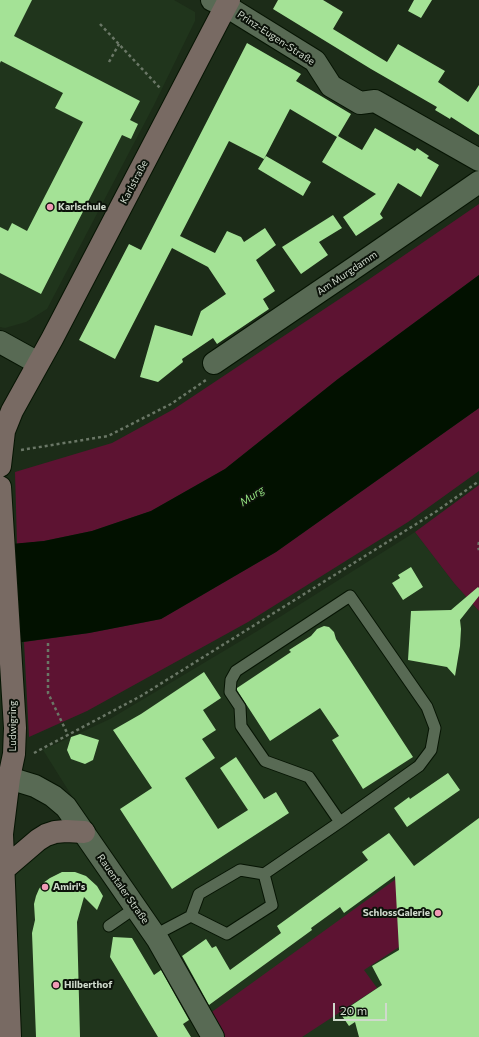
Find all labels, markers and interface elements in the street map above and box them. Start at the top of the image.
street label: Prinz-Eugen-Straße [235,8,317,68]
street label: Karlstraße [118,158,150,206]
place label: Karlschule [58,201,106,213]
marker: Karlschule [45,202,55,212]
street label: Am Murgdamm [314,248,380,298]
water label: Murg [237,483,267,509]
street label: Ludwigring [7,701,19,751]
street label: Rauentaler Straße [95,852,151,926]
place label: Amiri's [53,881,86,893]
marker: Amiri's [40,882,50,892]
place label: SchlossGalerie [363,907,430,919]
marker: SchlossGalerie [433,908,443,918]
place label: Hilberthof [64,979,112,991]
marker: Hilberthof [51,980,61,990]
scale bar [335,995,389,1021]
text: 20 m [340,1003,367,1017]

